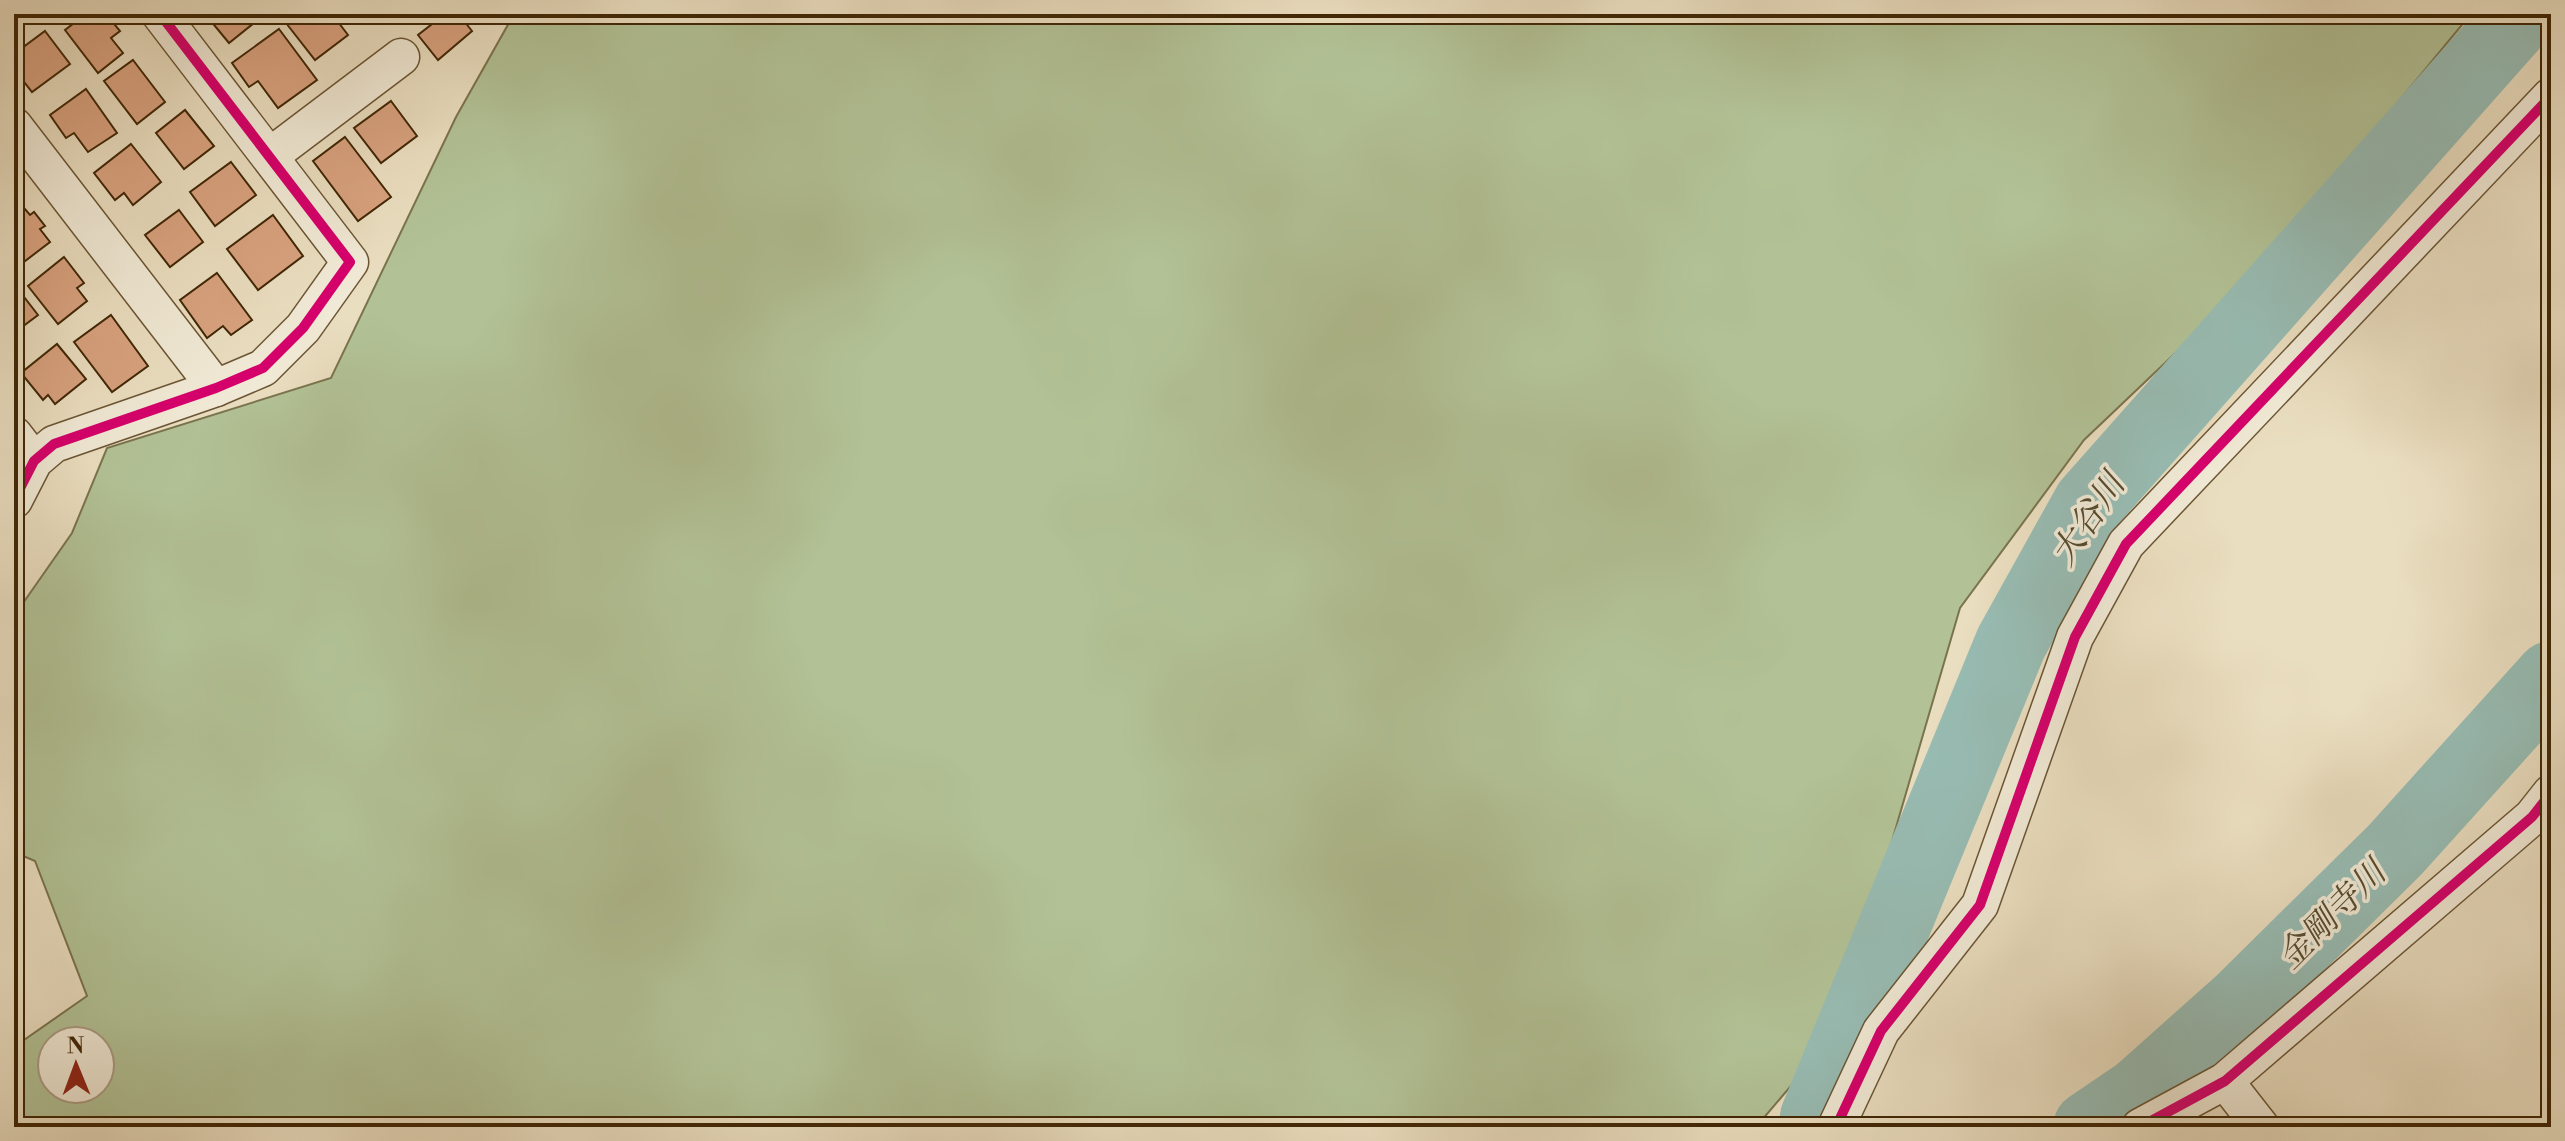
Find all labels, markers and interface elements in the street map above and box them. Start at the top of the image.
water label: 大谷川 [2043,463,2137,574]
water label: 金剛寺川 [2269,850,2398,978]
north arrow [36,1025,116,1105]
text: N [67,1033,85,1060]

